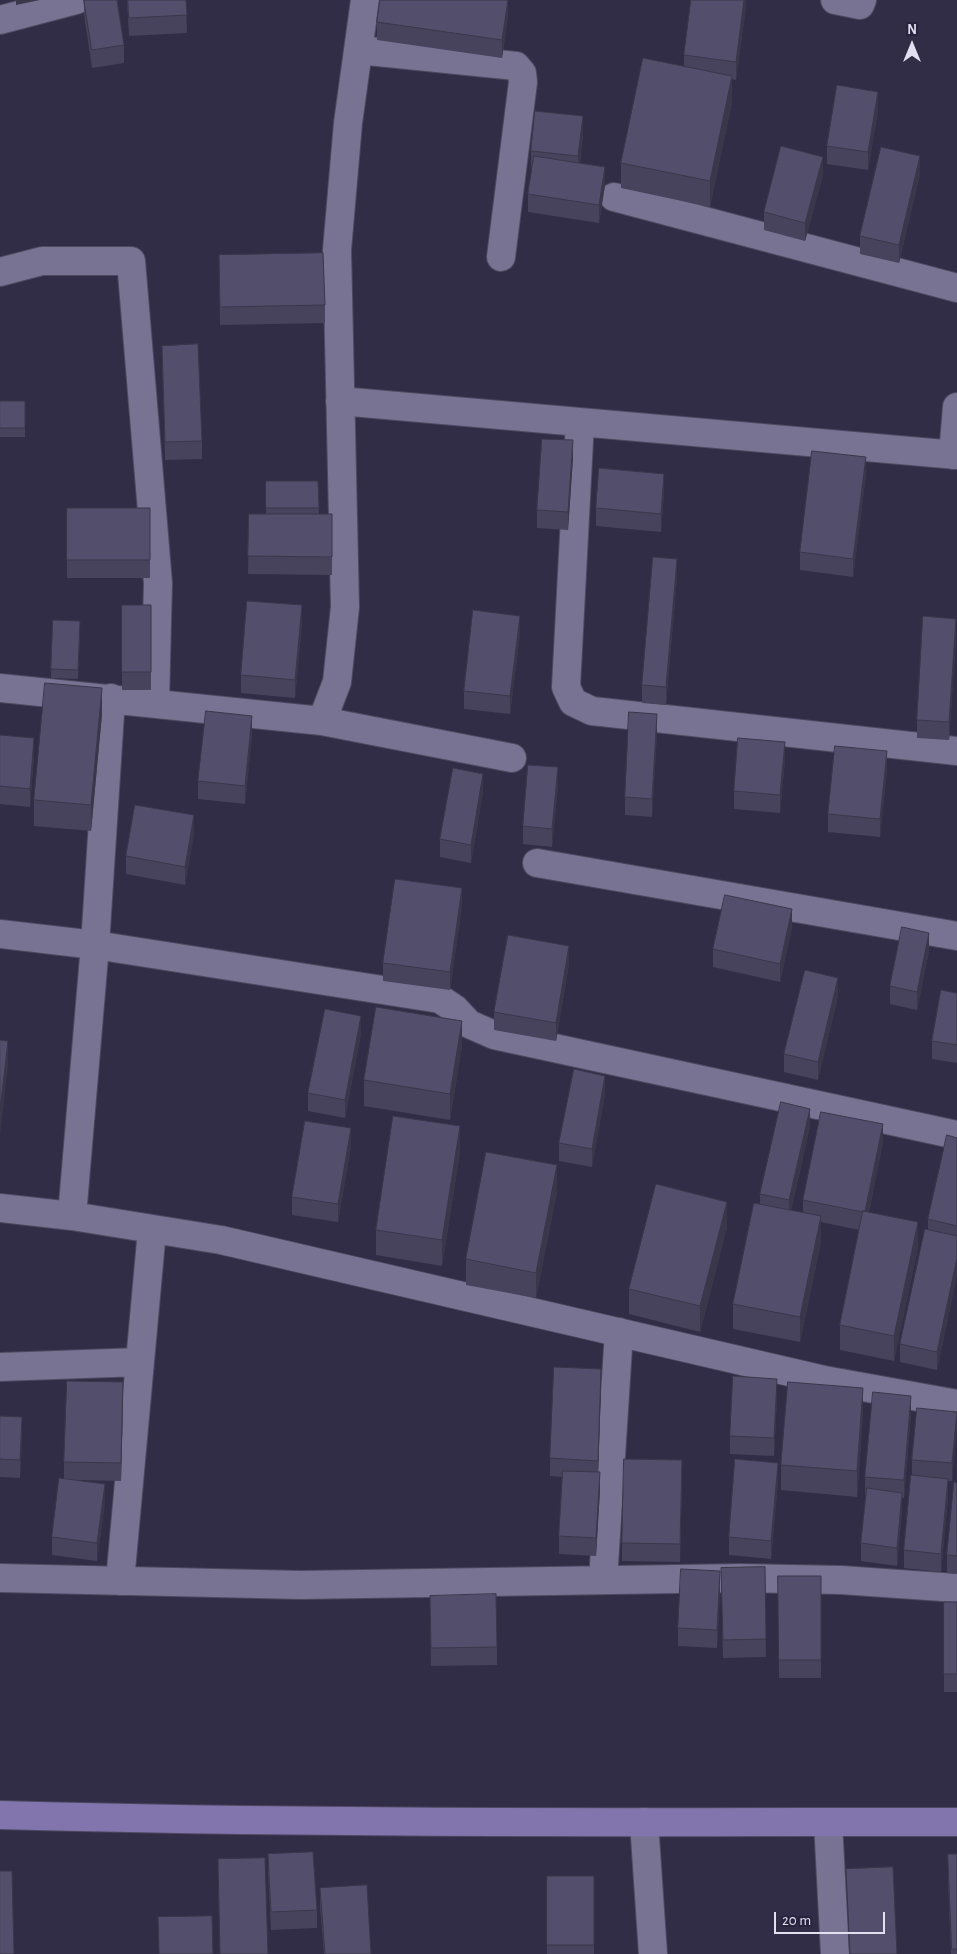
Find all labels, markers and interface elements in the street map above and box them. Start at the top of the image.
north arrow [887,20,937,70]
text: N [907,23,917,37]
scale bar [777,1902,888,1934]
text: 20 m [782,1913,811,1928]

